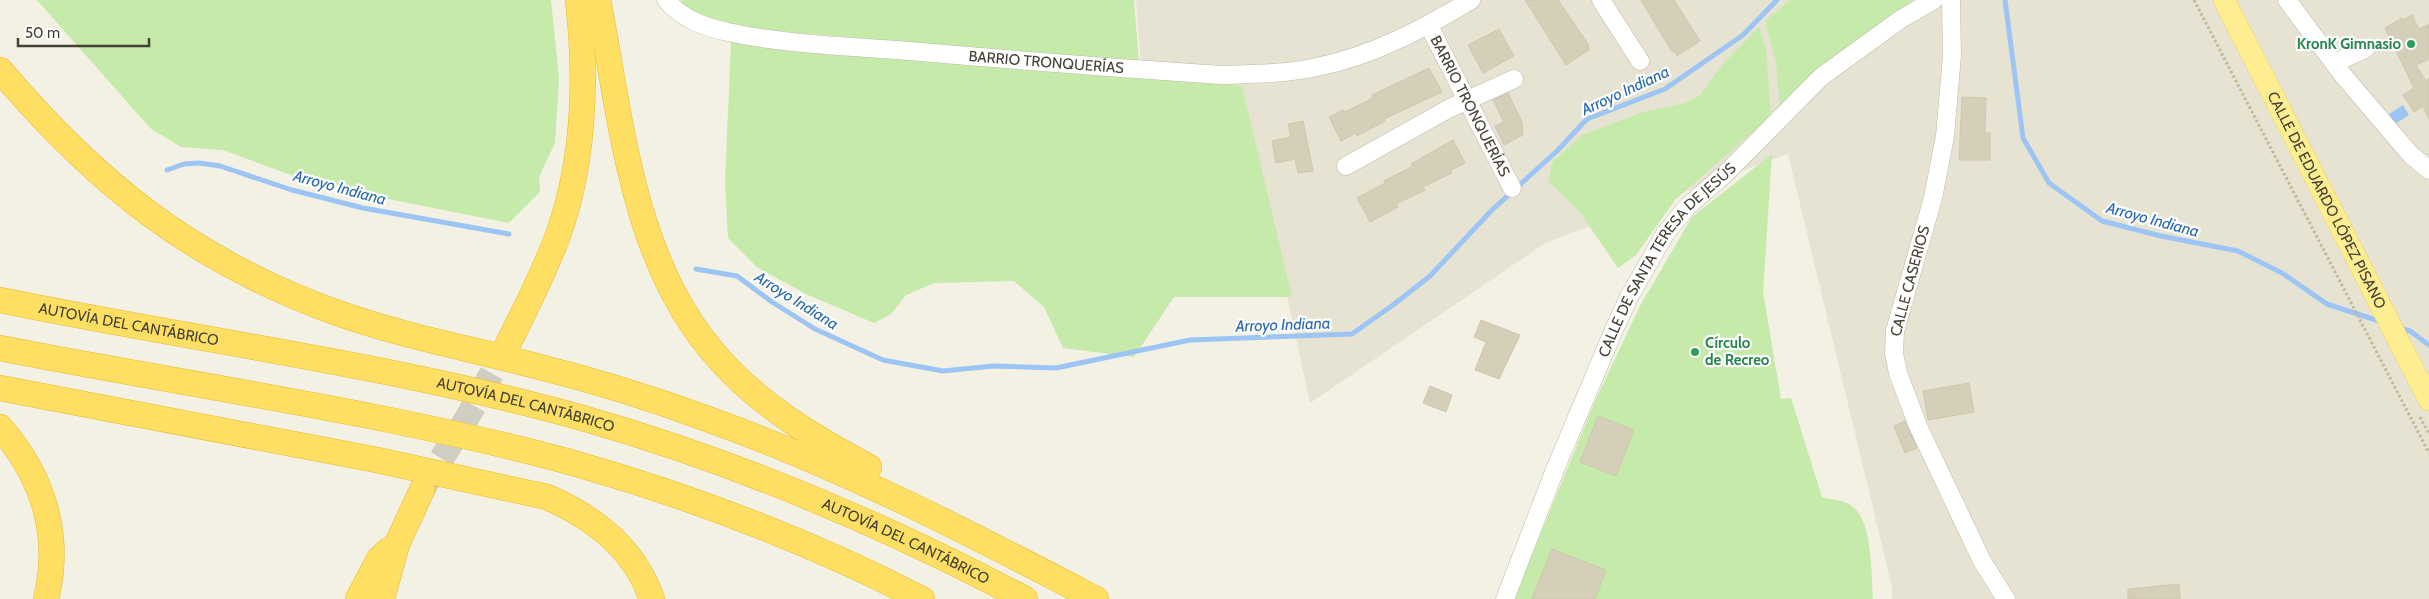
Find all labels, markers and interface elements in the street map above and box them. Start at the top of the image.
scale bar [18,15,149,47]
text: 50 m [25,24,60,42]
street label: BARRIO TRONQUERÍAS [1426,33,1514,180]
place label: KronK Gimnasio [2297,35,2401,53]
marker: KronK Gimnasio [2405,38,2417,50]
street label: BARRIO TRONQUERÍAS [968,47,1125,77]
water label: Arroyo Indiana [1577,62,1672,120]
street label: CALLE DE EDUARDO LÓPEZ PISANO [2264,89,2390,312]
street label: CALLE DE SANTA TERESA DE JESÚS [1594,159,1740,360]
water label: Arroyo Indiana [291,166,388,209]
water label: Arroyo Indiana [2104,198,2201,241]
street label: CALLE CASERIOS [1887,223,1933,338]
water label: Arroyo Indiana [751,267,842,334]
street label: AUTOVÍA DEL CANTÁBRICO [37,299,220,350]
water label: Arroyo Indiana [1234,313,1331,336]
place label: Círculo de Recreo [1705,334,1770,369]
marker: Círculo de Recreo [1689,346,1701,358]
street label: AUTOVÍA DEL CANTÁBRICO [435,374,617,436]
street label: AUTOVÍA DEL CANTÁBRICO [819,495,993,588]

